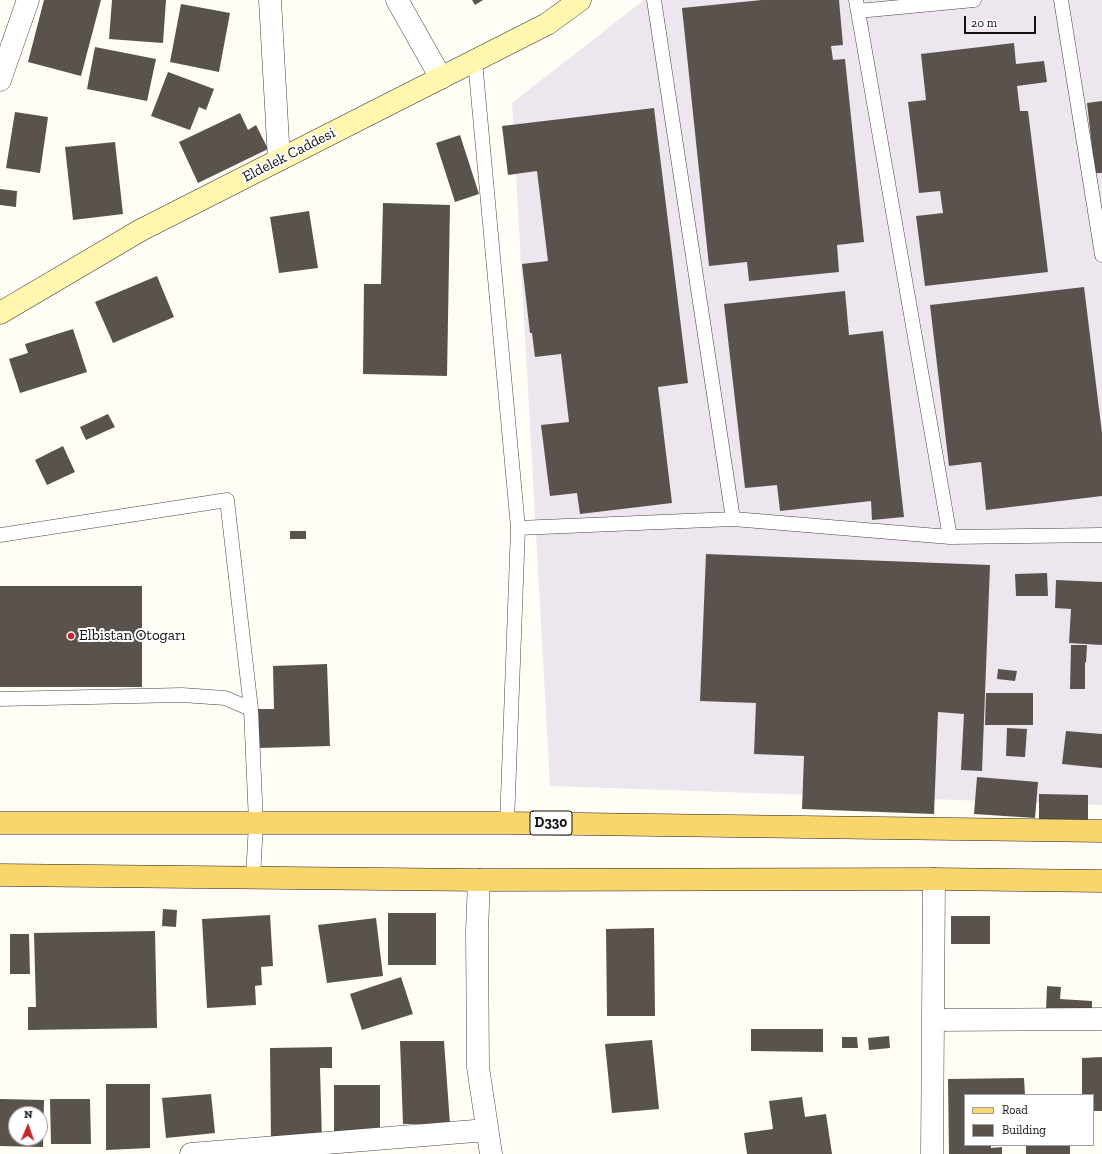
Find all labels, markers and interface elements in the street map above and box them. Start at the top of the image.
scale bar [966,8,1038,34]
text: 20 m [971,16,997,30]
street label: Eldelek Caddesi [240,124,338,186]
place label: Elbistan Otogarı [79,627,186,645]
marker: Elbistan Otogarı [66,631,76,641]
road number: D330 [530,811,572,835]
legend [964,1094,1094,1146]
text: Road [1002,1103,1028,1117]
north arrow [8,1106,48,1146]
text: N [24,1108,33,1121]
text: Building [1002,1123,1046,1137]

